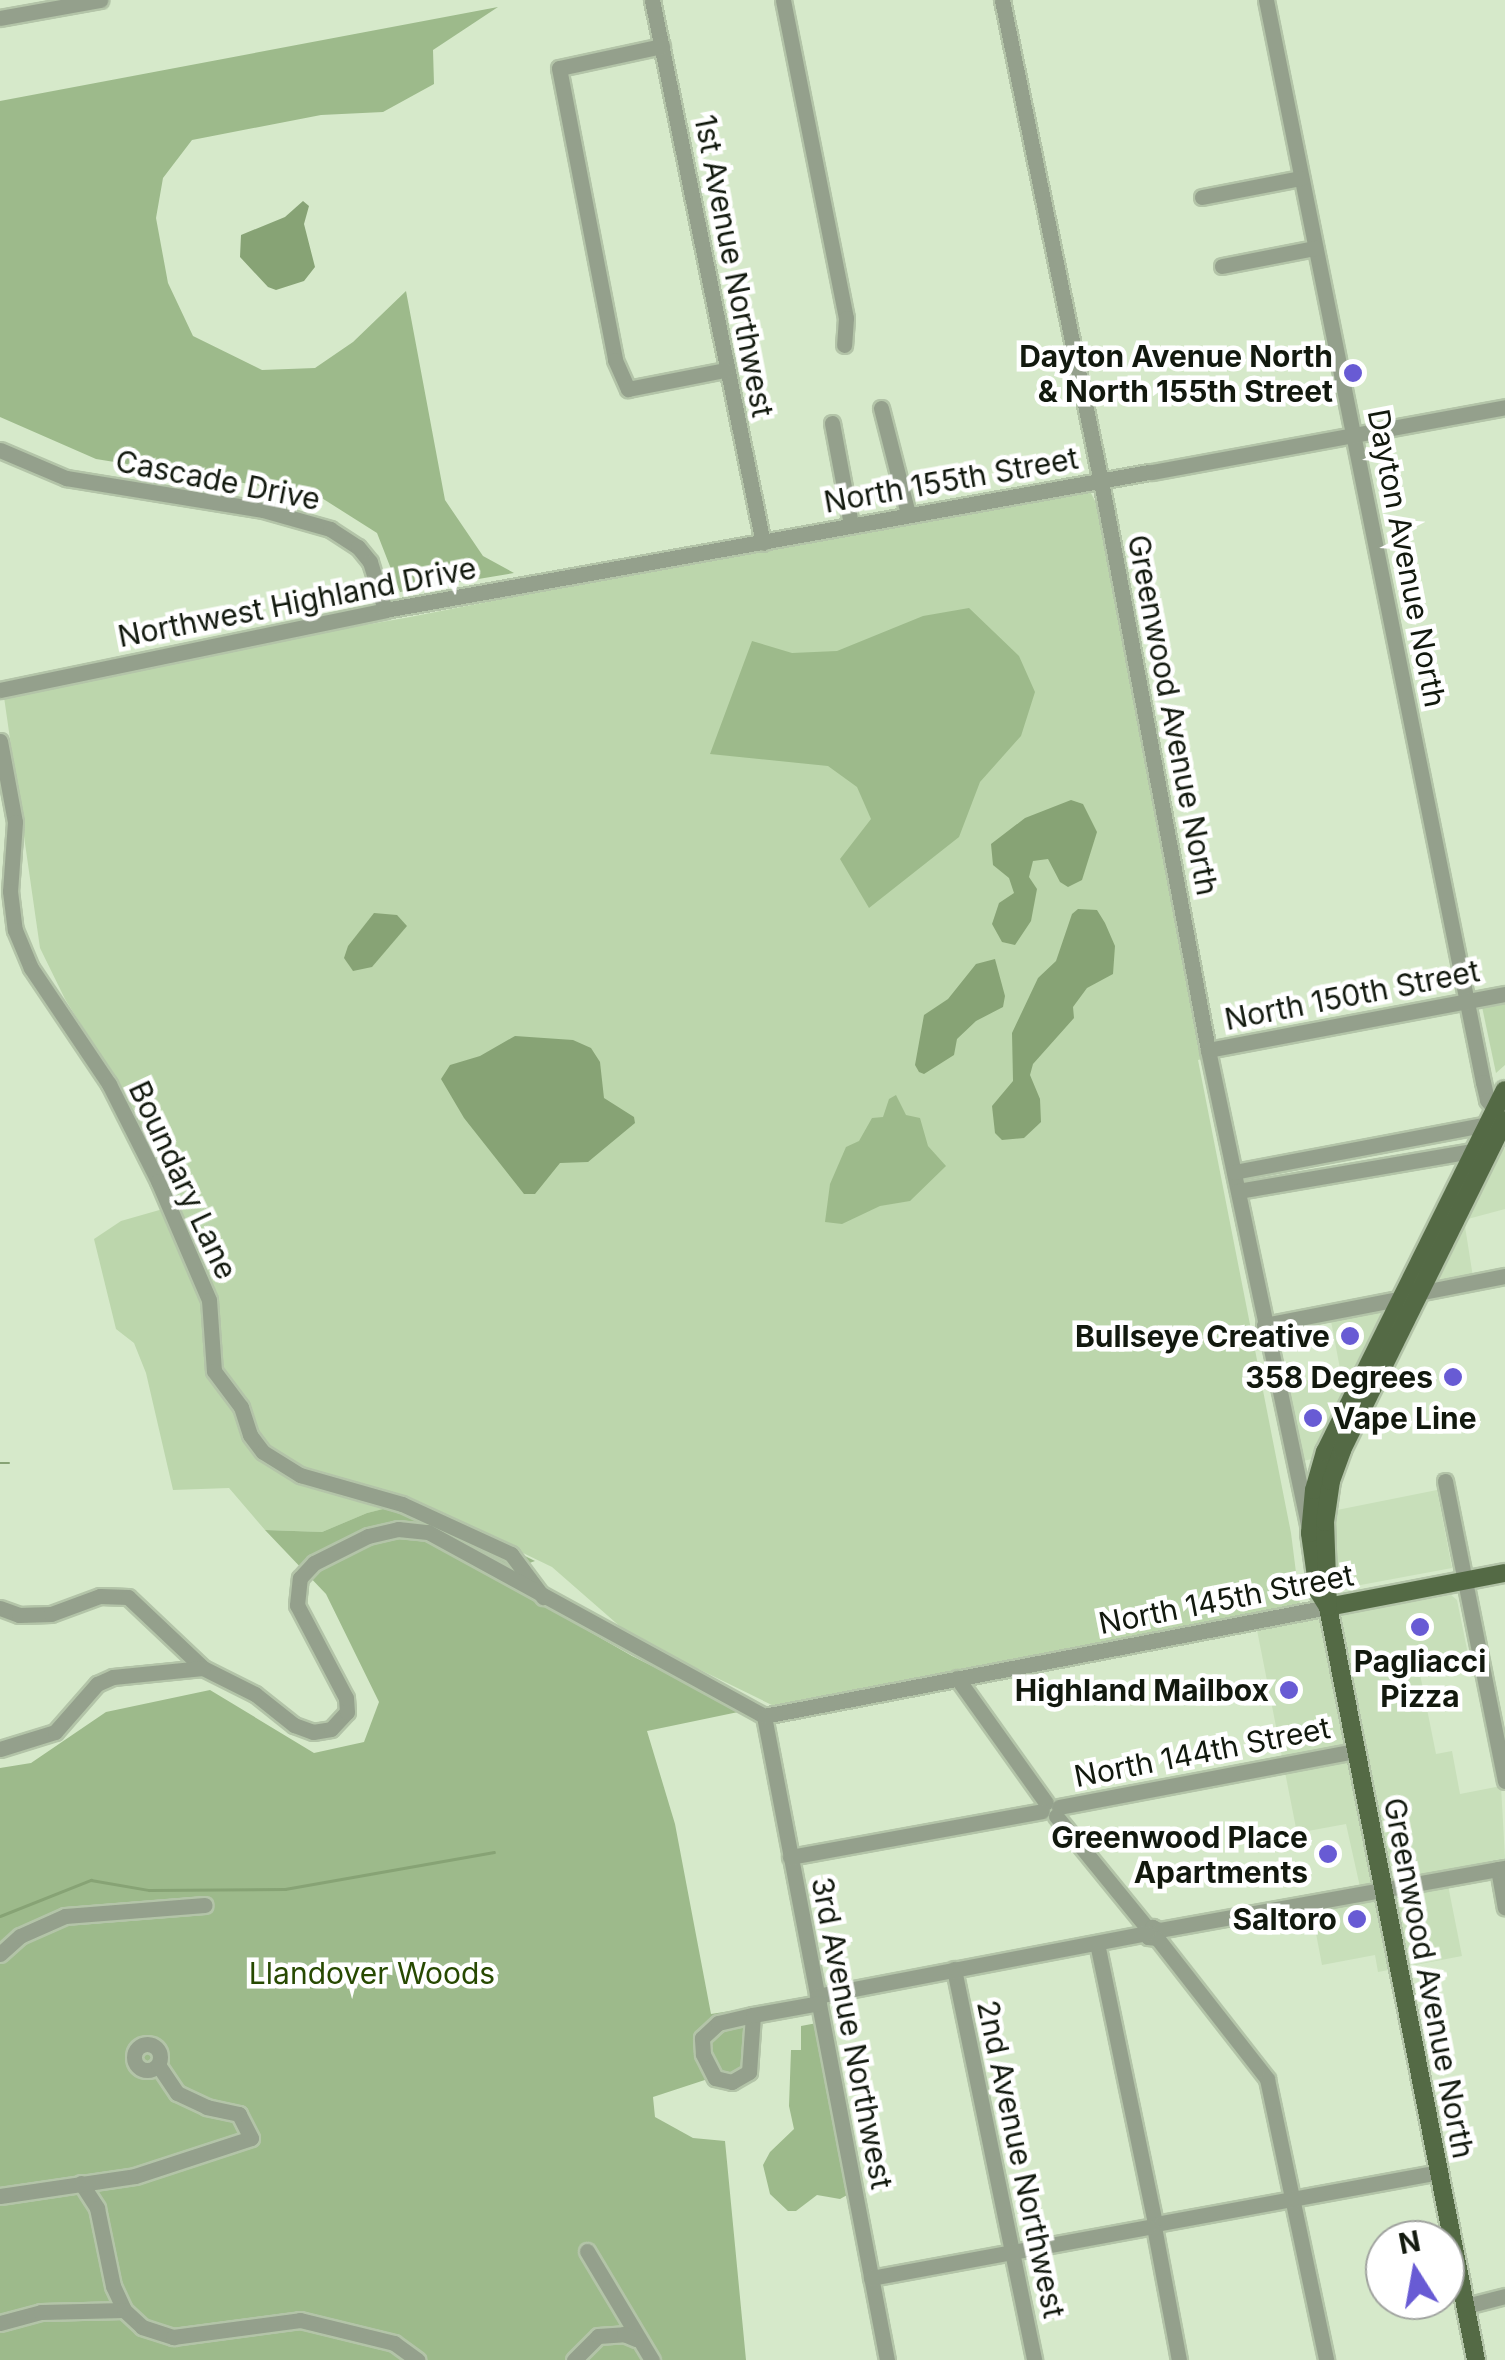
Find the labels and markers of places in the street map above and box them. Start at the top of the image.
place label: Dayton Avenue North & North 155th Street [1019,338,1333,408]
marker: Dayton Avenue North & North 155th Street [1342,362,1364,384]
place label: Bullseye Creative [1075,1318,1330,1354]
marker: Bullseye Creative [1339,1325,1361,1347]
place label: 358 Degrees [1245,1359,1433,1395]
marker: 358 Degrees [1442,1366,1464,1388]
place label: Vape Line [1333,1400,1477,1436]
marker: Vape Line [1302,1407,1324,1429]
marker: Pagliacci Pizza [1409,1616,1431,1638]
place label: Pagliacci Pizza [1354,1643,1486,1714]
place label: Highland Mailbox [1015,1672,1269,1708]
marker: Highland Mailbox [1278,1679,1300,1701]
place label: Greenwood Place Apartments [1051,1819,1308,1890]
marker: Greenwood Place Apartments [1317,1843,1339,1865]
place label: Saltoro [1232,1901,1337,1937]
marker: Saltoro [1346,1908,1368,1930]

